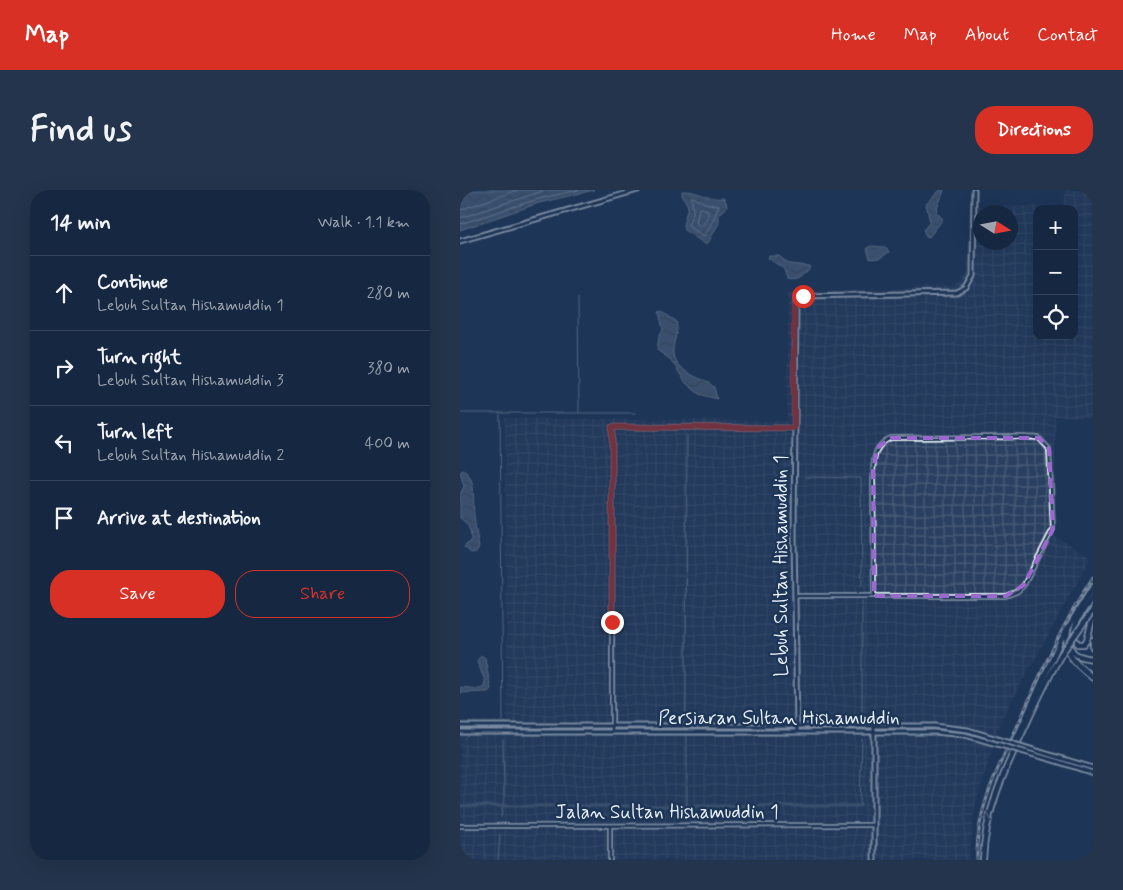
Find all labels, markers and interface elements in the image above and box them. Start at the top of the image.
text: Map [25,20,69,51]
text: Home [831,23,876,47]
text: Map [904,23,937,47]
text: About [965,23,1009,47]
text: Contact [1037,23,1098,47]
button: Directions [975,106,1093,154]
text: Find us [30,107,132,153]
north arrow [973,205,1018,250]
map controls [1033,205,1078,340]
button: + [1033,205,1078,250]
text: 14 min [50,209,111,237]
text: Walk · 1.1 km [318,212,410,233]
button: − [1033,250,1078,295]
text: Continue [97,270,168,295]
icon: ahead [50,279,78,307]
text: 280 m [367,283,410,304]
route start [792,285,815,308]
text: Lebuh Sultan Hishamuddin 1 [97,295,284,316]
button: locate [1033,295,1078,340]
text: Turn right [97,345,181,370]
icon: right [50,354,78,382]
text: 380 m [367,358,410,379]
text: Lebuh Sultan Hishamuddin 3 [97,370,284,391]
text: Turn left [97,420,173,445]
icon: left [50,429,78,457]
text: 400 m [365,433,410,454]
text: Lebuh Sultan Hishamuddin 2 [97,445,284,466]
street label: Lebuh Sultan Hishamuddin 1 [769,455,794,677]
icon: arrive [50,504,78,532]
text: Arrive at destination [97,506,261,531]
button: Save [50,570,225,618]
button: Share [235,570,410,618]
route end [601,611,624,634]
street label: Persiaran Sultan Hishamuddin [658,706,900,731]
street label: Jalan Sultan Hishamuddin 1 [555,800,779,825]
one-way arrow [982,813,993,822]

